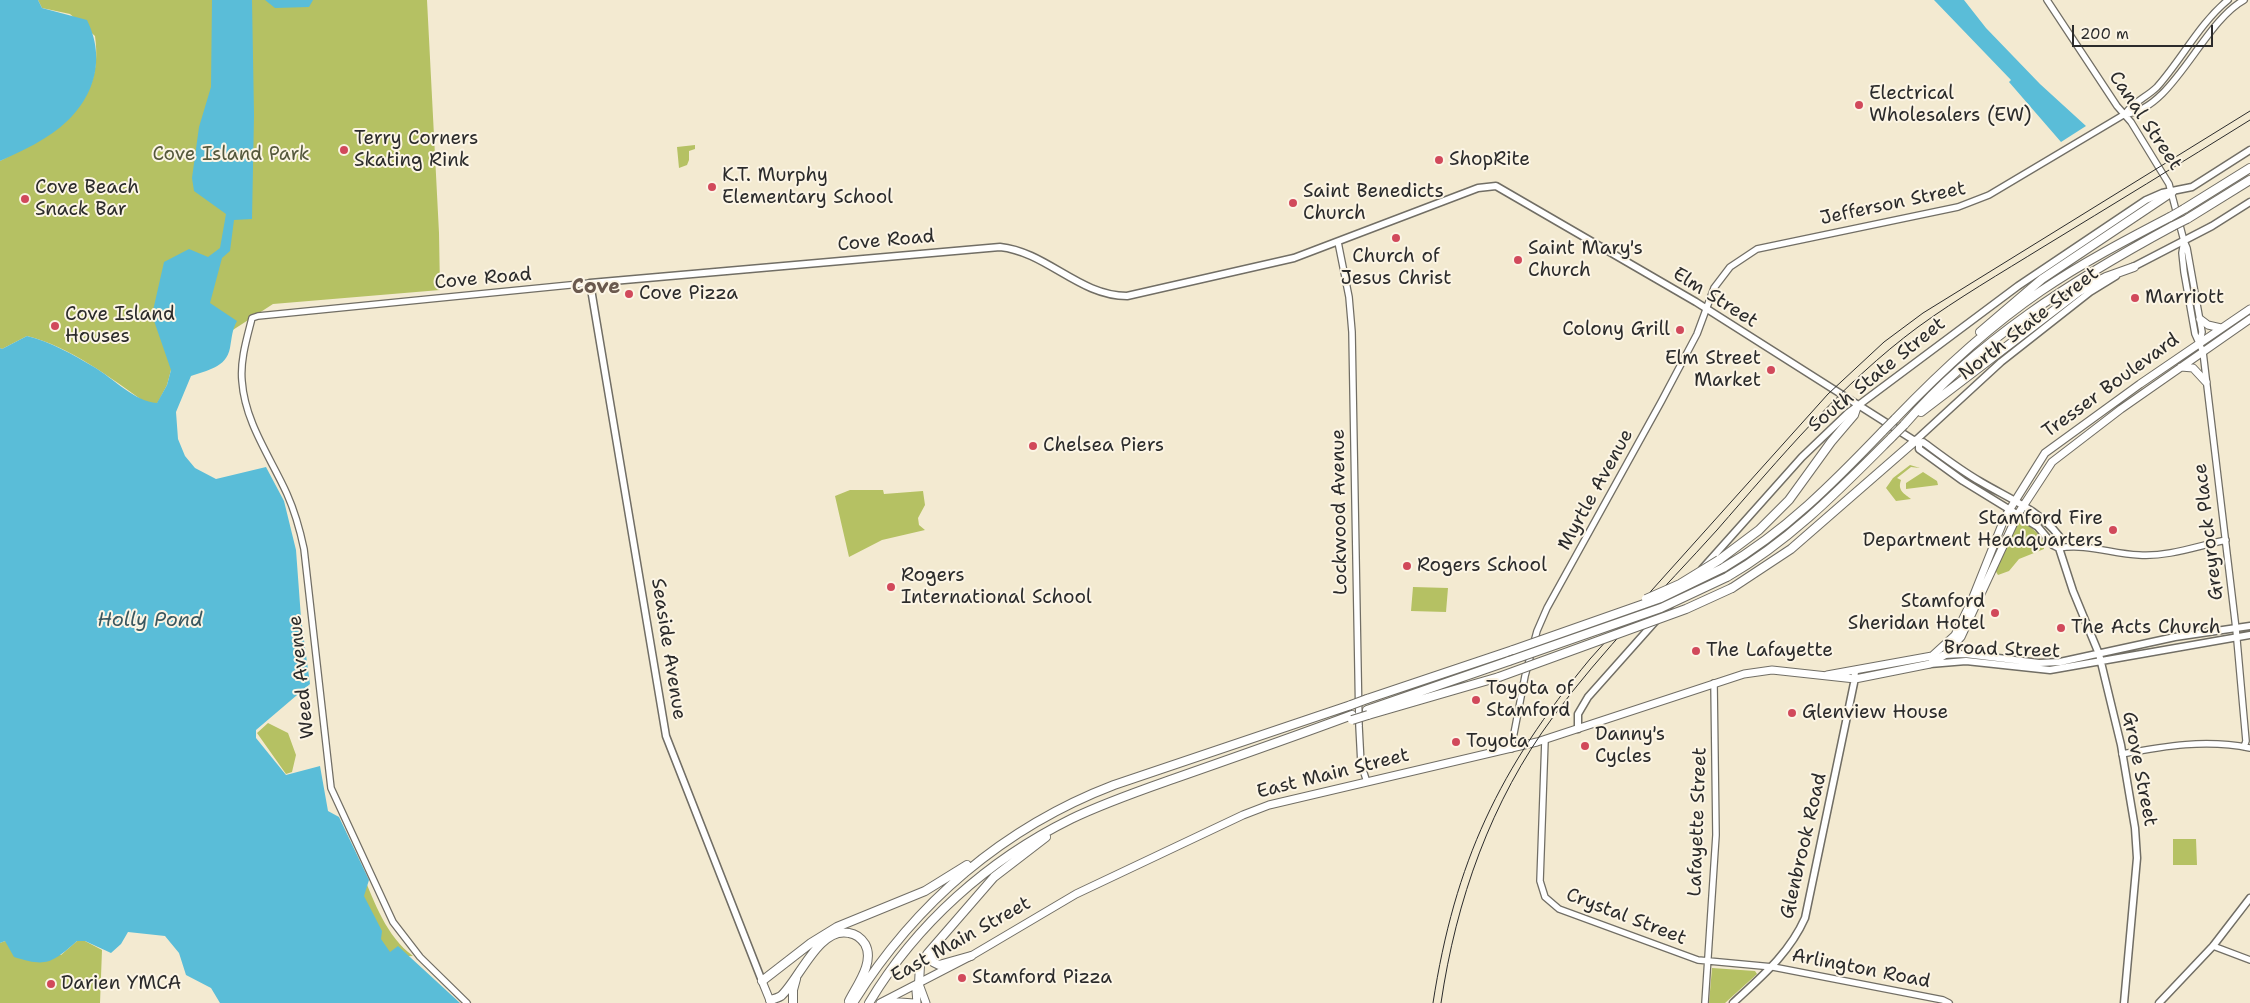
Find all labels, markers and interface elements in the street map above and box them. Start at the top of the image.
scale bar [2075,15,2216,47]
text: 200 m [2080,24,2129,44]
street label: Canal Street [2103,67,2187,175]
place label: Electrical Wholesalers (EW) [1869,83,2031,127]
marker: Electrical Wholesalers (EW) [1853,99,1865,111]
place label: Terry Corners Skating Rink [354,128,478,172]
park label: Cove Island Park [152,144,310,166]
marker: Terry Corners Skating Rink [338,144,350,156]
place label: ShopRite [1449,149,1530,171]
marker: ShopRite [1433,154,1445,166]
place label: K.T. Murphy Elementary School [722,165,893,209]
place label: Cove Beach Snack Bar [35,177,139,221]
street label: Jefferson Street [1818,177,1968,231]
marker: K.T. Murphy Elementary School [706,181,718,193]
place label: Saint Benedicts Church [1303,181,1444,225]
marker: Cove Beach Snack Bar [19,193,31,205]
marker: Saint Benedicts Church [1287,197,1299,209]
street label: Cove Road [837,225,935,257]
marker: Church of Jesus Christ [1390,232,1402,244]
place label: Saint Mary's Church [1528,238,1643,282]
place label: Church of Jesus Christ [1341,246,1451,290]
marker: Saint Mary's Church [1512,254,1524,266]
street label: North State Street [1955,262,2103,386]
street label: Cove Road [434,263,532,295]
street label: Elm Street [1668,263,1762,333]
district label: Cove [572,276,620,300]
place label: Cove Pizza [639,283,738,305]
place label: Marriott [2145,287,2224,309]
marker: Cove Pizza [623,288,635,300]
marker: Marriott [2129,292,2141,304]
place label: Cove Island Houses [65,304,175,348]
street label: South State Street [1804,313,1950,437]
place label: Colony Grill [1562,319,1670,341]
marker: Cove Island Houses [49,320,61,332]
marker: Colony Grill [1674,324,1686,336]
street label: Tresser Boulevard [2038,329,2184,443]
place label: Elm Street Market [1665,348,1761,392]
marker: Elm Street Market [1765,364,1777,376]
street label: Myrtle Avenue [1553,425,1639,555]
street label: Lockwood Avenue [1327,429,1353,595]
place label: Chelsea Piers [1043,435,1164,457]
marker: Chelsea Piers [1027,440,1039,452]
street label: Greyrock Place [2189,462,2229,602]
place label: Stamford Fire Department Headquarters [1863,508,2103,552]
marker: Stamford Fire Department Headquarters [2107,524,2119,536]
place label: Rogers School [1417,555,1547,577]
marker: Rogers School [1401,560,1413,572]
place label: Rogers International School [901,565,1092,609]
street label: Seaside Avenue [646,577,690,721]
marker: Rogers International School [885,581,897,593]
place label: Stamford Sheridan Hotel [1848,591,1985,635]
marker: Stamford Sheridan Hotel [1989,607,2001,619]
water label: Holly Pond [97,609,203,633]
street label: Weed Avenue [284,614,320,740]
place label: The Acts Church [2071,617,2221,639]
marker: The Acts Church [2055,622,2067,634]
street label: Broad Street [1943,637,2061,663]
place label: The Lafayette [1706,640,1833,662]
marker: The Lafayette [1690,645,1702,657]
place label: Toyota of Stamford [1486,678,1574,722]
marker: Toyota of Stamford [1470,694,1482,706]
place label: Glenview House [1802,702,1948,724]
marker: Glenview House [1786,707,1798,719]
street label: Grove Street [2117,710,2161,828]
place label: Danny's Cycles [1595,724,1665,768]
place label: Toyota [1466,731,1529,753]
marker: Toyota [1450,736,1462,748]
marker: Danny's Cycles [1579,740,1591,752]
street label: East Main Street [1254,744,1412,804]
street label: Lafayette Street [1684,747,1712,897]
street label: Glenbrook Road [1776,771,1832,921]
street label: Crystal Street [1563,884,1689,950]
street label: East Main Street [887,892,1035,988]
street label: Arlington Road [1790,944,1932,994]
place label: Stamford Pizza [972,967,1112,989]
marker: Stamford Pizza [956,972,968,984]
place label: Darien YMCA [61,973,181,995]
marker: Darien YMCA [45,978,57,990]

